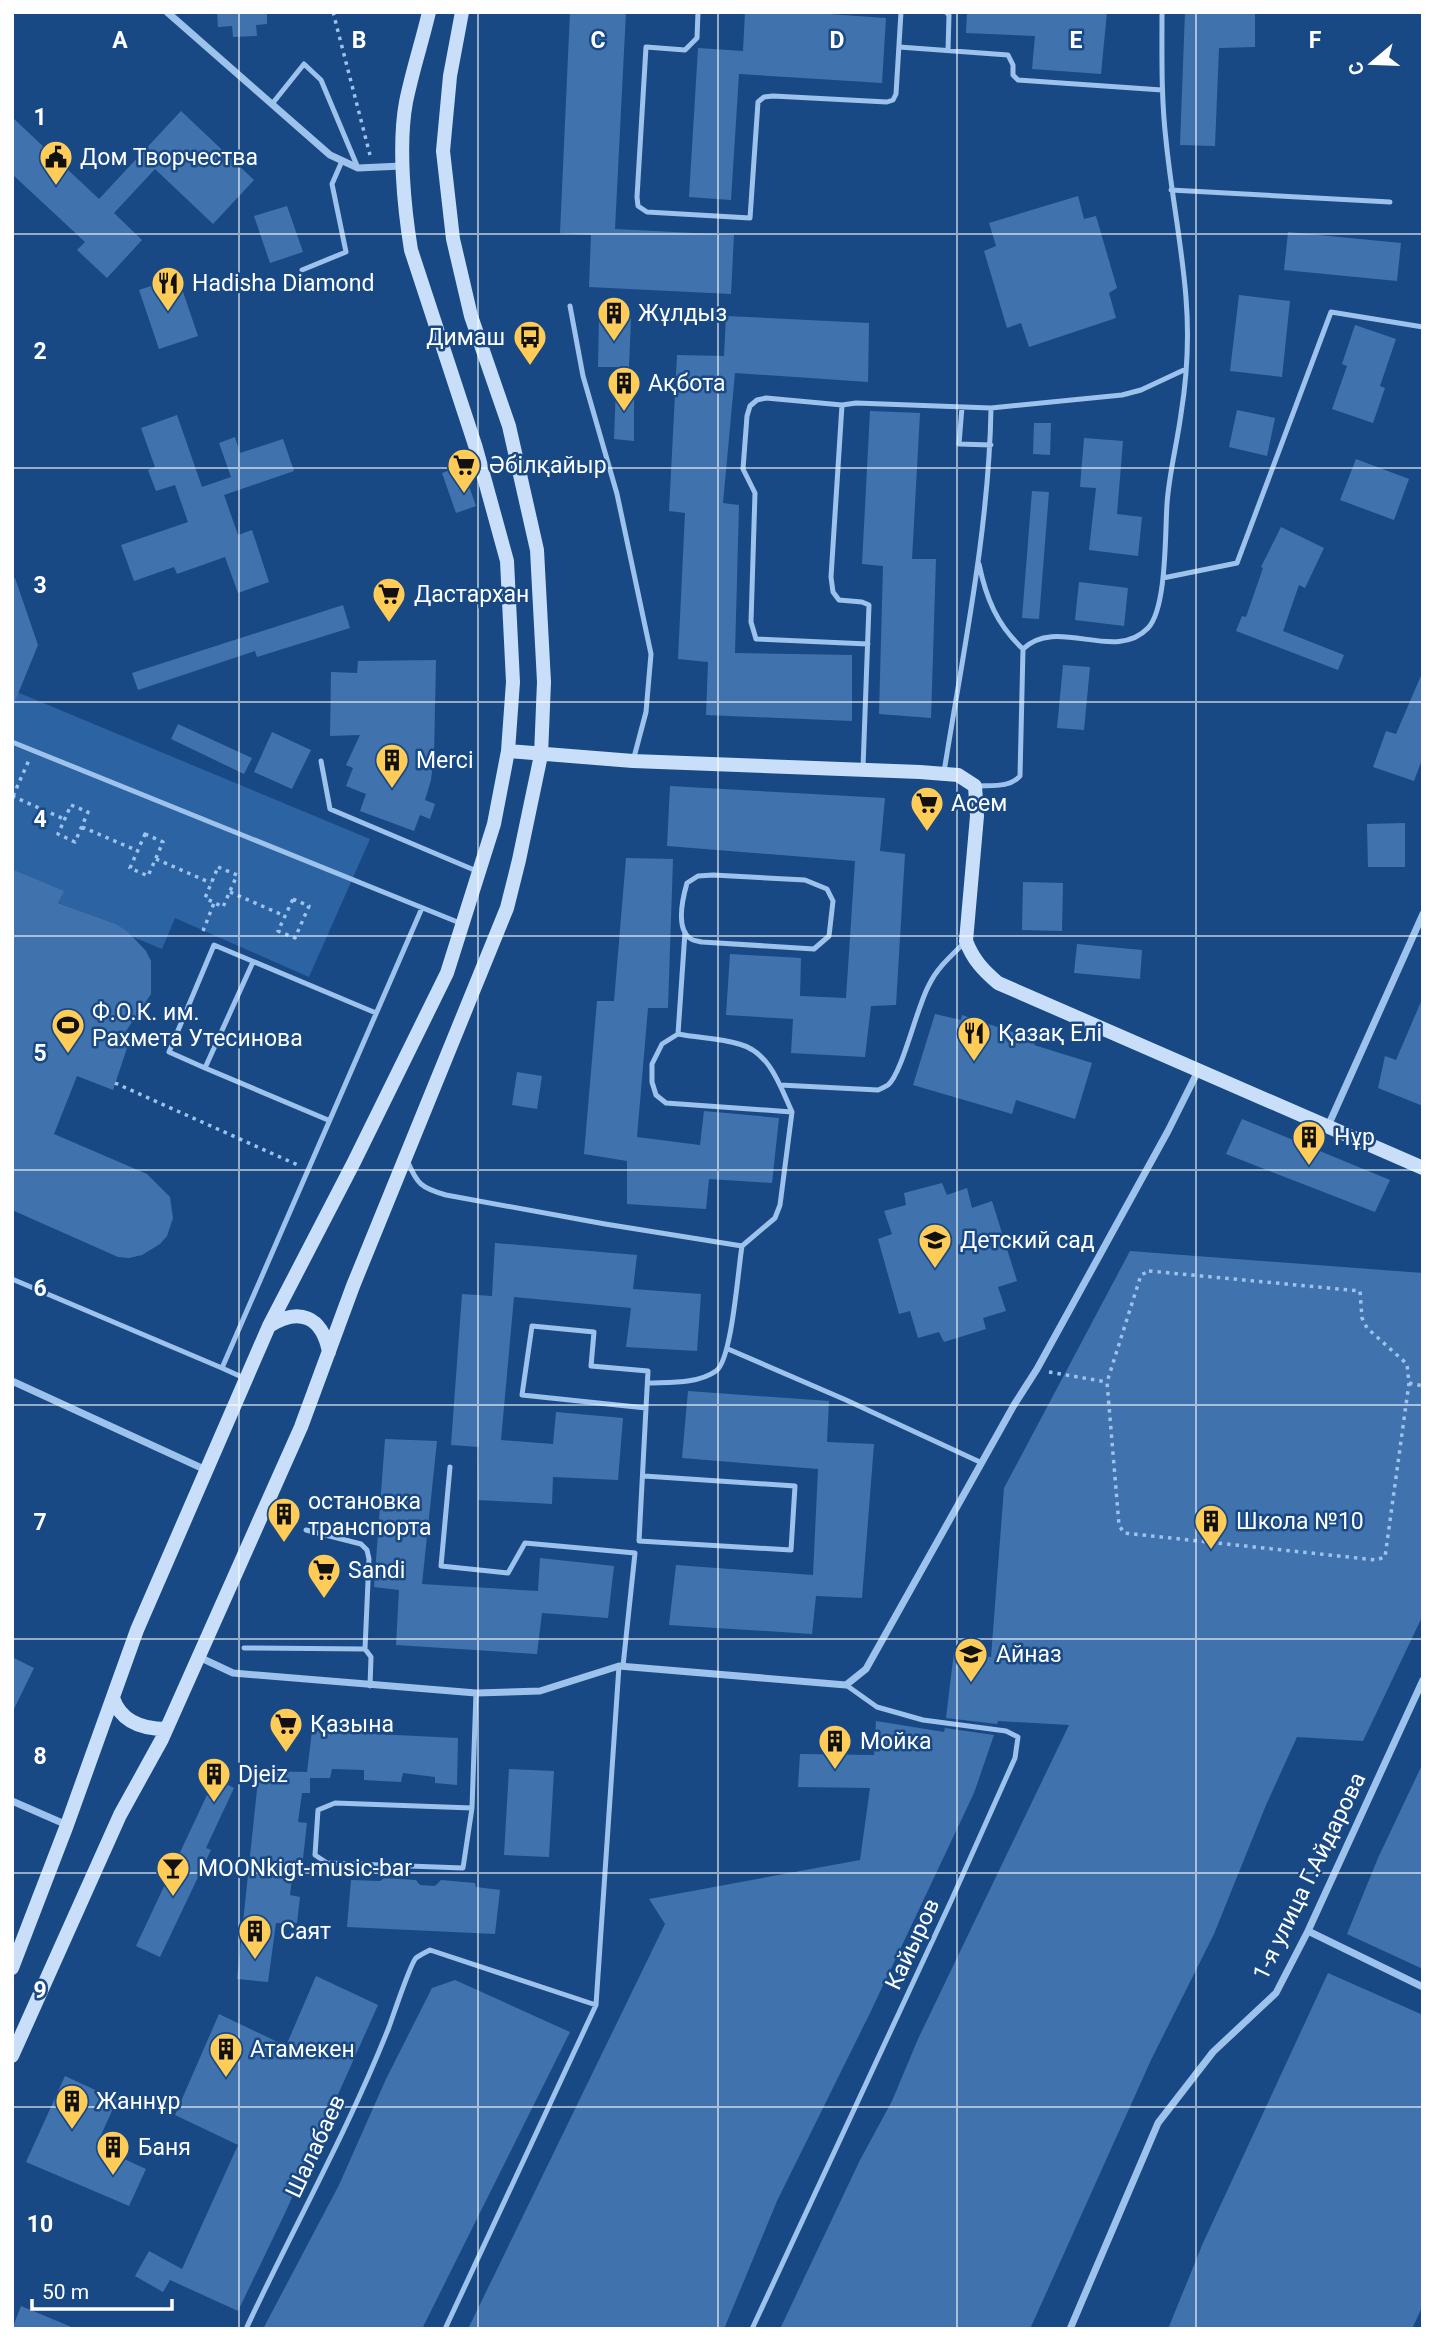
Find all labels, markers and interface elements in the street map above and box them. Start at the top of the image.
text: A [112,27,128,54]
text: B [352,27,366,54]
text: C [590,27,606,54]
text: D [830,27,844,54]
text: E [1070,27,1083,54]
text: F [1309,27,1322,54]
north arrow [1337,28,1407,98]
text: С [1344,59,1369,78]
text: 1 [33,104,47,131]
public building icon: Дом Творчества [37,138,75,187]
place label: Дом Творчества [80,144,258,171]
restaurant icon: Hadisha Diamond [149,264,187,313]
place label: Hadisha Diamond [192,270,374,297]
building icon: Жұлдыз [595,294,633,343]
place label: Жұлдыз [638,300,727,327]
bus stop icon: Димаш [511,318,549,367]
place label: Димаш [426,324,505,351]
text: 2 [33,338,47,365]
building icon: Ақбота [605,364,643,413]
place label: Ақбота [648,370,726,397]
supermarket icon: Әбілқайыр [445,446,483,495]
place label: Әбілқайыр [489,452,607,479]
text: 3 [33,572,47,599]
supermarket icon: Дастархан [370,575,408,624]
place label: Дастархан [414,581,529,608]
building icon: Merci [373,741,411,790]
place label: Merci [416,747,474,774]
supermarket icon: Асем [908,784,946,833]
place label: Асем [951,790,1007,817]
text: 4 [33,806,47,833]
place label: Ф.О.К. им. Рахмета Утесинова [92,999,303,1052]
sports icon: Ф.О.К. им. Рахмета Утесинова [49,1006,87,1055]
restaurant icon: Қазақ Елі [955,1014,993,1063]
place label: Қазақ Елі [998,1020,1102,1047]
text: 5 [33,1040,47,1067]
building icon: Нұр [1290,1118,1328,1167]
place label: Нұр [1334,1124,1375,1151]
school or university icon: Детский сад [916,1221,954,1270]
place label: Детский сад [960,1227,1095,1254]
text: 6 [33,1275,47,1302]
place label: остановка транспорта [308,1488,432,1541]
building icon: остановка транспорта [265,1495,303,1544]
building icon: Школа №10 [1192,1502,1230,1551]
place label: Школа №10 [1236,1508,1364,1535]
text: 7 [33,1509,47,1536]
supermarket icon: Sandi [305,1551,343,1600]
place label: Sandi [348,1557,405,1584]
school or university icon: Айназ [952,1635,990,1684]
place label: Айназ [996,1641,1062,1668]
supermarket icon: Қазына [267,1705,305,1754]
place label: Қазына [310,1711,394,1738]
building icon: Мойка [816,1722,854,1771]
place label: Мойка [860,1728,931,1755]
text: 8 [33,1743,47,1770]
building icon: Djeiz [195,1755,233,1804]
place label: Djeiz [238,1761,288,1788]
street label: 1-я улица Г.Айдарова [1247,1768,1371,1984]
bar icon: MOONkigt-music-bar [154,1849,192,1898]
place label: MOONkigt-music-bar [198,1855,412,1882]
street label: Кайыров [880,1894,945,1994]
building icon: Саят [236,1912,274,1961]
place label: Саят [280,1918,331,1945]
text: 9 [33,1977,47,2004]
building icon: Атамекен [207,2030,245,2079]
place label: Атамекен [250,2036,355,2063]
building icon: Жаннұр [53,2082,91,2131]
place label: Жаннұр [96,2088,180,2115]
street label: Шалабаев [280,2090,351,2202]
building icon: Баня [94,2128,132,2177]
place label: Баня [138,2134,191,2161]
text: 10 [27,2211,53,2238]
scale bar [32,2268,172,2312]
text: 50 m [42,2280,89,2304]

